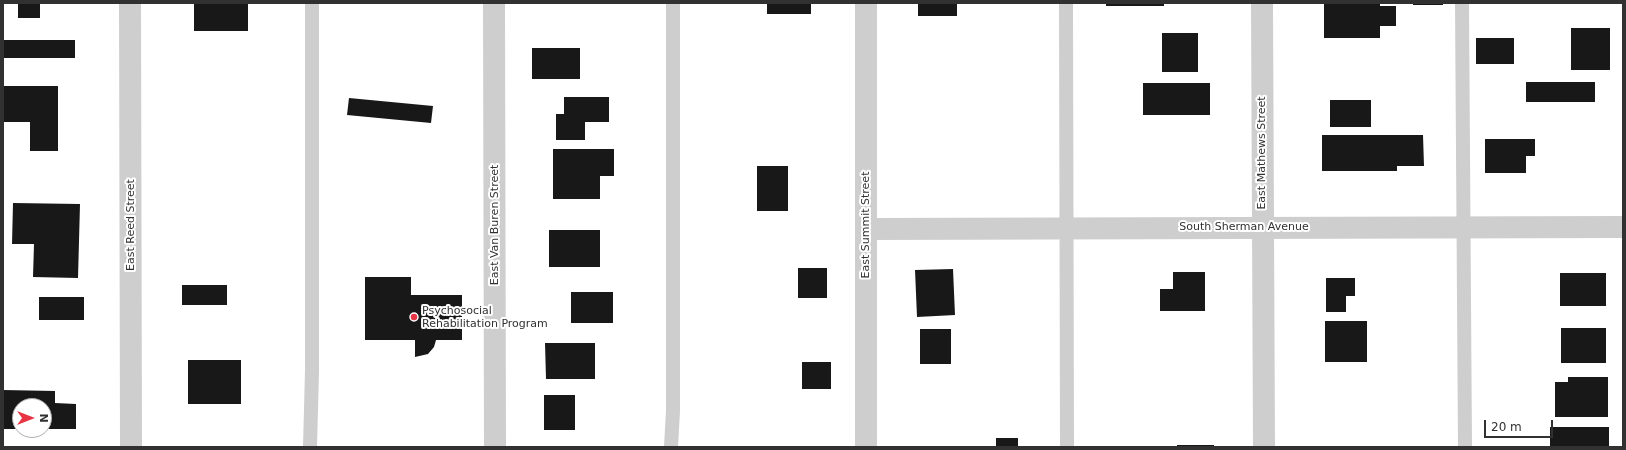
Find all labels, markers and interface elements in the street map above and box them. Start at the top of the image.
street label: East Mathews Street [1255,96,1269,210]
street label: East Van Buren Street [488,165,502,285]
street label: East Summit Street [859,172,873,278]
street label: East Reed Street [124,179,138,271]
street label: South Sherman Avenue [1179,220,1309,234]
place label: Psychosocial Rehabilitation Program [422,304,548,330]
marker: Psychosocial Rehabilitation Program [409,312,419,322]
north arrow [12,398,52,438]
scale bar [1486,412,1555,438]
text: N [37,413,50,423]
text: 20 m [1491,420,1522,434]

